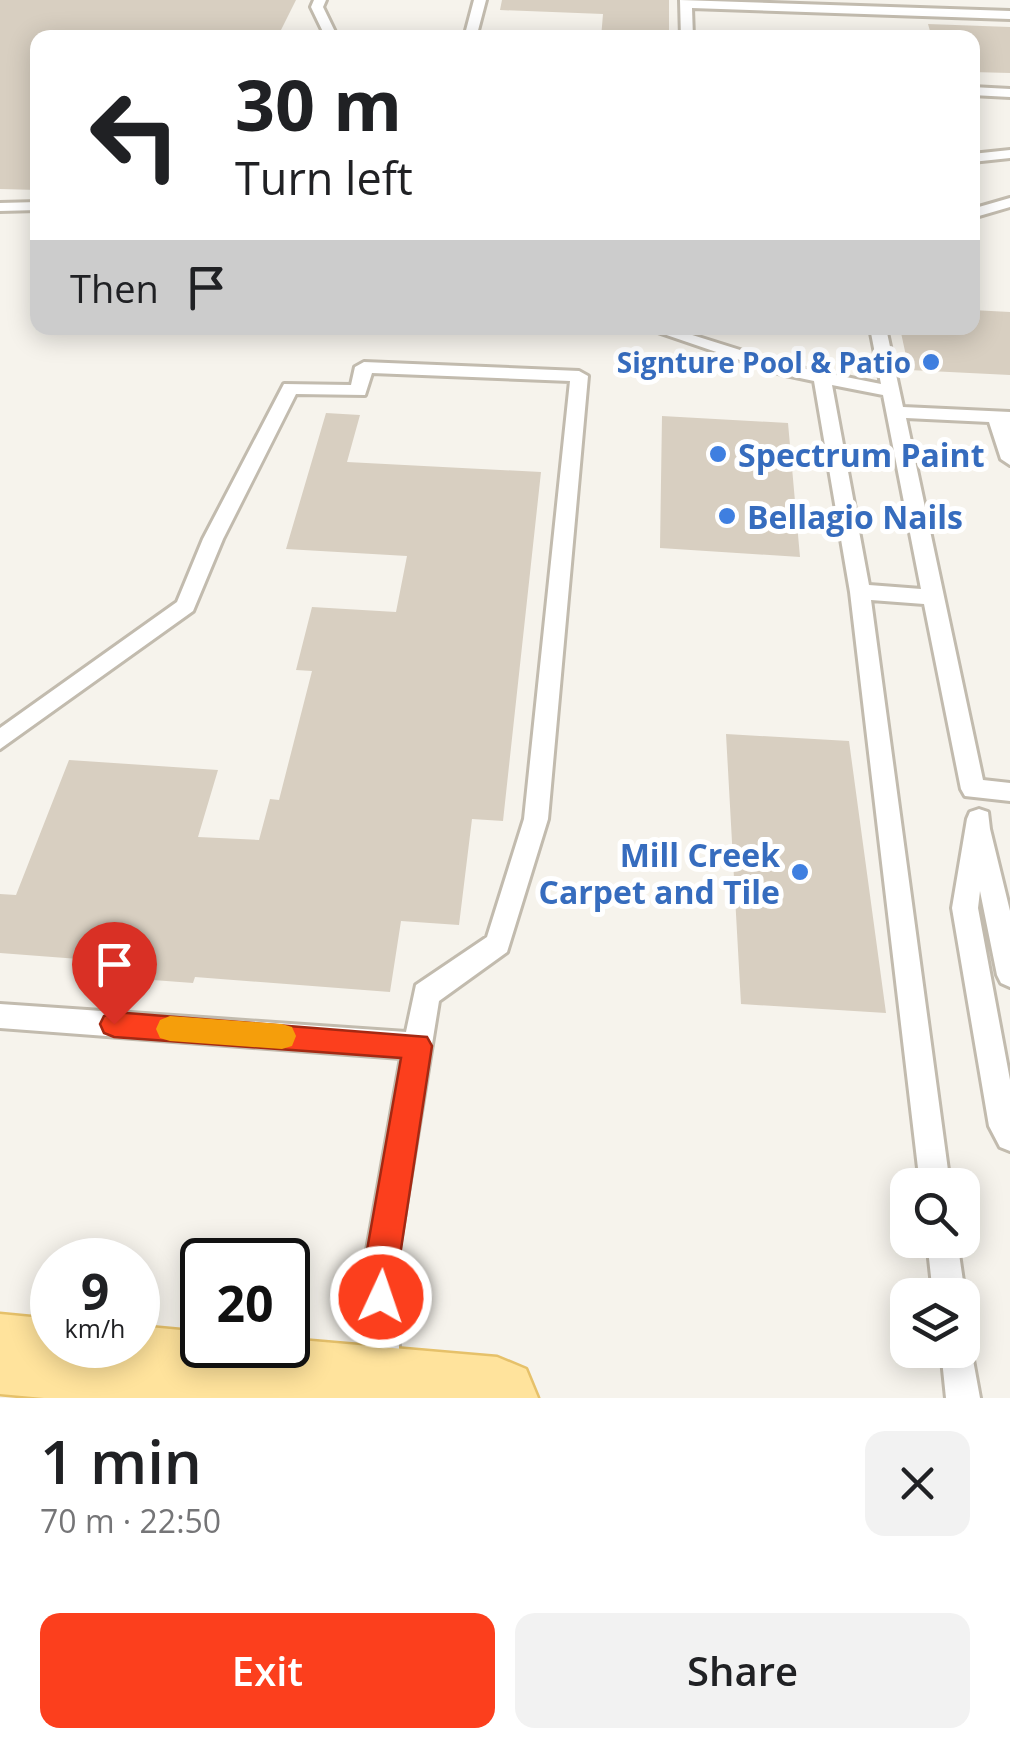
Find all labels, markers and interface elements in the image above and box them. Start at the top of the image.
text: 30 m [235,56,402,152]
icon: left [70,70,200,200]
text: Turn left [235,147,413,208]
icon: arrive [179,260,234,315]
text: Then [70,262,159,314]
place label: Signture Pool & Patio [617,343,911,381]
marker: Signture Pool & Patio [920,351,942,373]
place label: Spectrum Paint [738,433,985,476]
marker: Spectrum Paint [707,443,729,465]
place label: Bellagio Nails [747,495,963,538]
marker: Bellagio Nails [716,505,738,527]
place label: Mill Creek Carpet and Tile [539,833,780,913]
marker: Mill Creek Carpet and Tile [789,861,811,883]
pin [72,922,157,1025]
icon: arrive [87,937,142,992]
map controls [890,1168,980,1368]
button: search [890,1168,980,1258]
speed limit sign: 20 [180,1238,310,1368]
position arrow [329,1245,433,1349]
text: 9 [81,1257,109,1325]
button: layers [890,1278,980,1368]
text: km/h [65,1311,125,1345]
text: 1 min [40,1420,202,1502]
button: close [865,1431,970,1536]
text: 70 m · 22:50 [40,1499,221,1542]
button: Exit [40,1613,495,1728]
button: Share [515,1613,970,1728]

